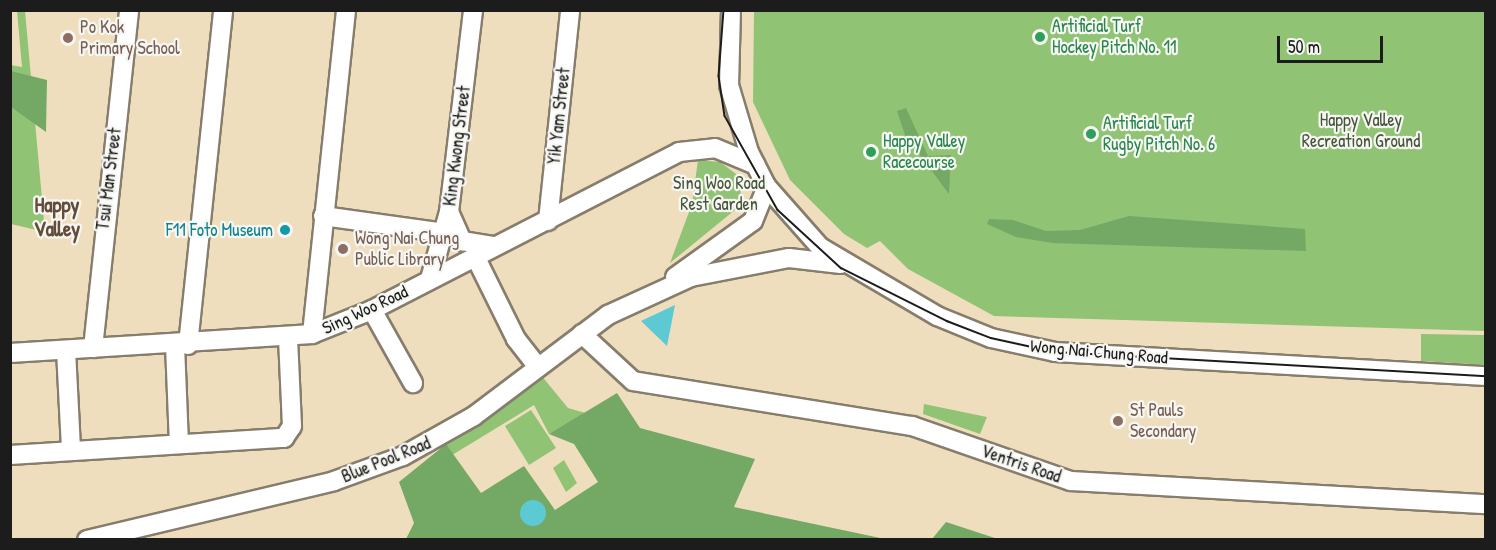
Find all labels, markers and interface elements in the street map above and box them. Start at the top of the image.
place label: Artificial Turf Hockey Pitch No. 11 [1052,16,1177,58]
place label: Po Kok Primary School [80,17,180,60]
scale bar [1280,24,1386,62]
marker: Artificial Turf Hockey Pitch No. 11 [1033,30,1047,44]
marker: Po Kok Primary School [61,31,75,45]
text: 50 m [1288,34,1320,59]
street label: Yik Yam Street [543,67,575,165]
street label: King Kwong Street [439,85,475,207]
park label: Happy Valley Recreation Ground [1302,110,1420,152]
place label: Artificial Turf Rugby Pitch No. 6 [1103,113,1215,156]
street label: Tsui Man Street [92,127,126,231]
marker: Artificial Turf Rugby Pitch No. 6 [1084,127,1098,141]
place label: Happy Valley Racecourse [883,131,965,174]
marker: Happy Valley Racecourse [864,145,878,159]
park label: Sing Woo Road Rest Garden [673,173,765,216]
district label: Happy Valley [34,192,80,242]
place label: F11 Foto Museum [166,219,273,241]
marker: F11 Foto Museum [278,223,292,237]
place label: Wong Nai Chung Public Library [355,228,459,270]
marker: Wong Nai Chung Public Library [336,242,350,256]
street label: Sing Woo Road [319,281,411,339]
street label: Wong Nai Chung Road [1029,335,1169,369]
place label: St Pauls Secondary [1130,400,1196,442]
marker: St Pauls Secondary [1111,414,1125,428]
street label: Blue Pool Road [338,432,434,488]
street label: Ventris Road [978,440,1064,488]

